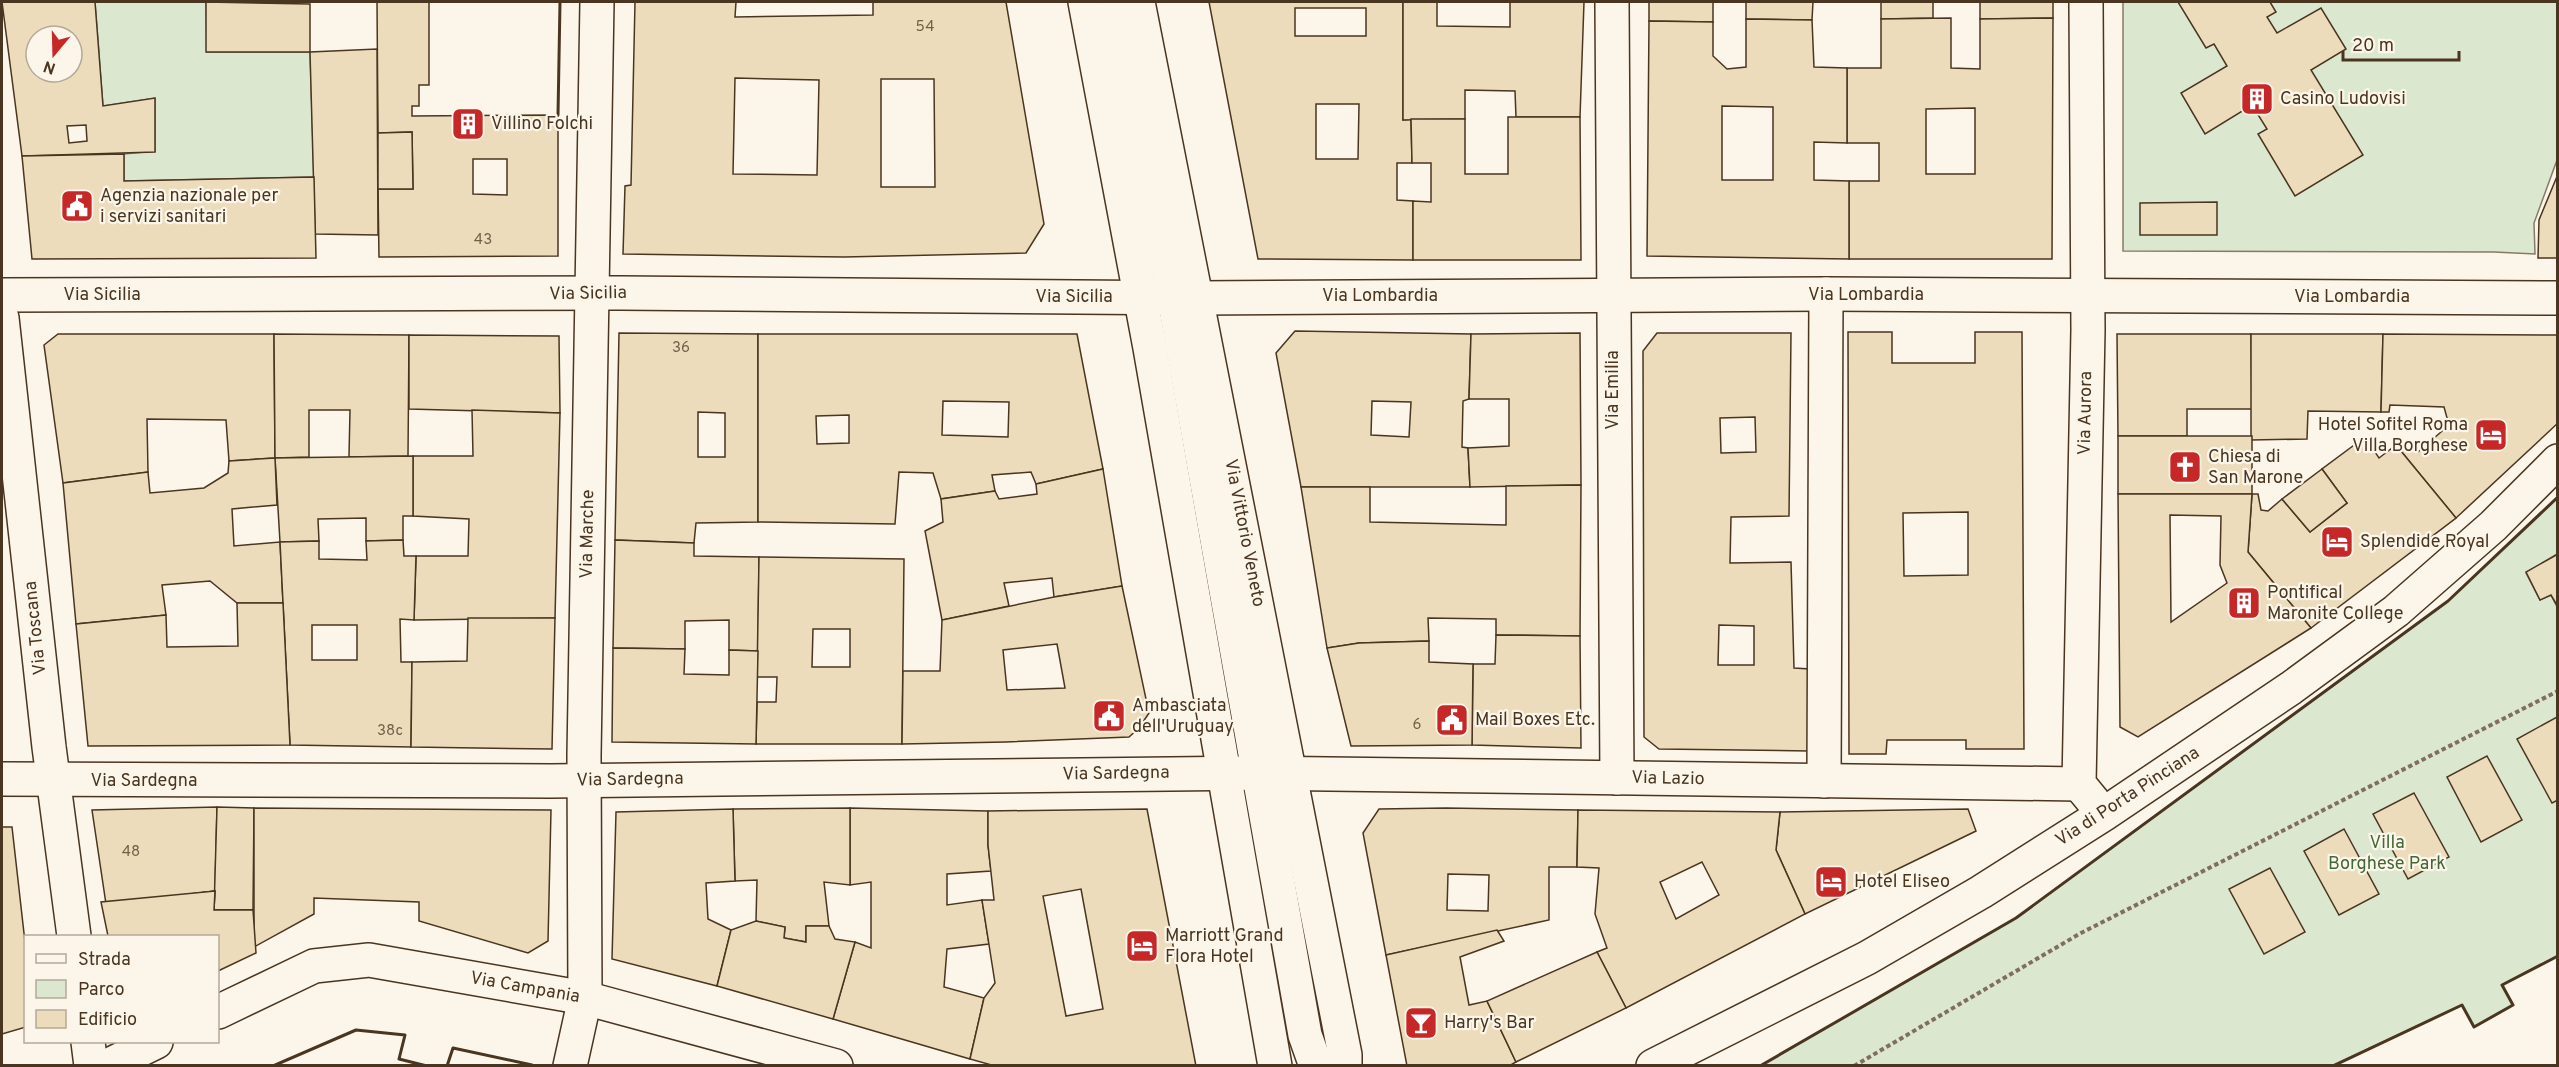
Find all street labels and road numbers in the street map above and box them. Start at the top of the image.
street label: Via Sicilia [549,282,627,306]
street label: Via Sicilia [63,284,141,307]
street label: Via Lombardia [1808,284,1924,307]
street label: Via Lombardia [1322,285,1438,308]
street label: Via Sicilia [1035,286,1113,309]
street label: Via Lombardia [2294,286,2410,309]
street label: Via Emilia [1602,350,1625,430]
street label: Via Aurora [2074,371,2098,455]
street label: Via Vittorio Veneto [1218,457,1270,609]
street label: Via Marche [576,489,600,579]
street label: Via Toscana [20,580,52,676]
street label: Via di Porta Pinciana [2052,742,2204,852]
street label: Via Sardegna [1062,762,1170,786]
street label: Via Lazio [1631,767,1705,791]
street label: Via Sardegna [576,768,684,792]
street label: Via Sardegna [90,770,198,793]
street label: Via Campania [468,967,582,1009]

